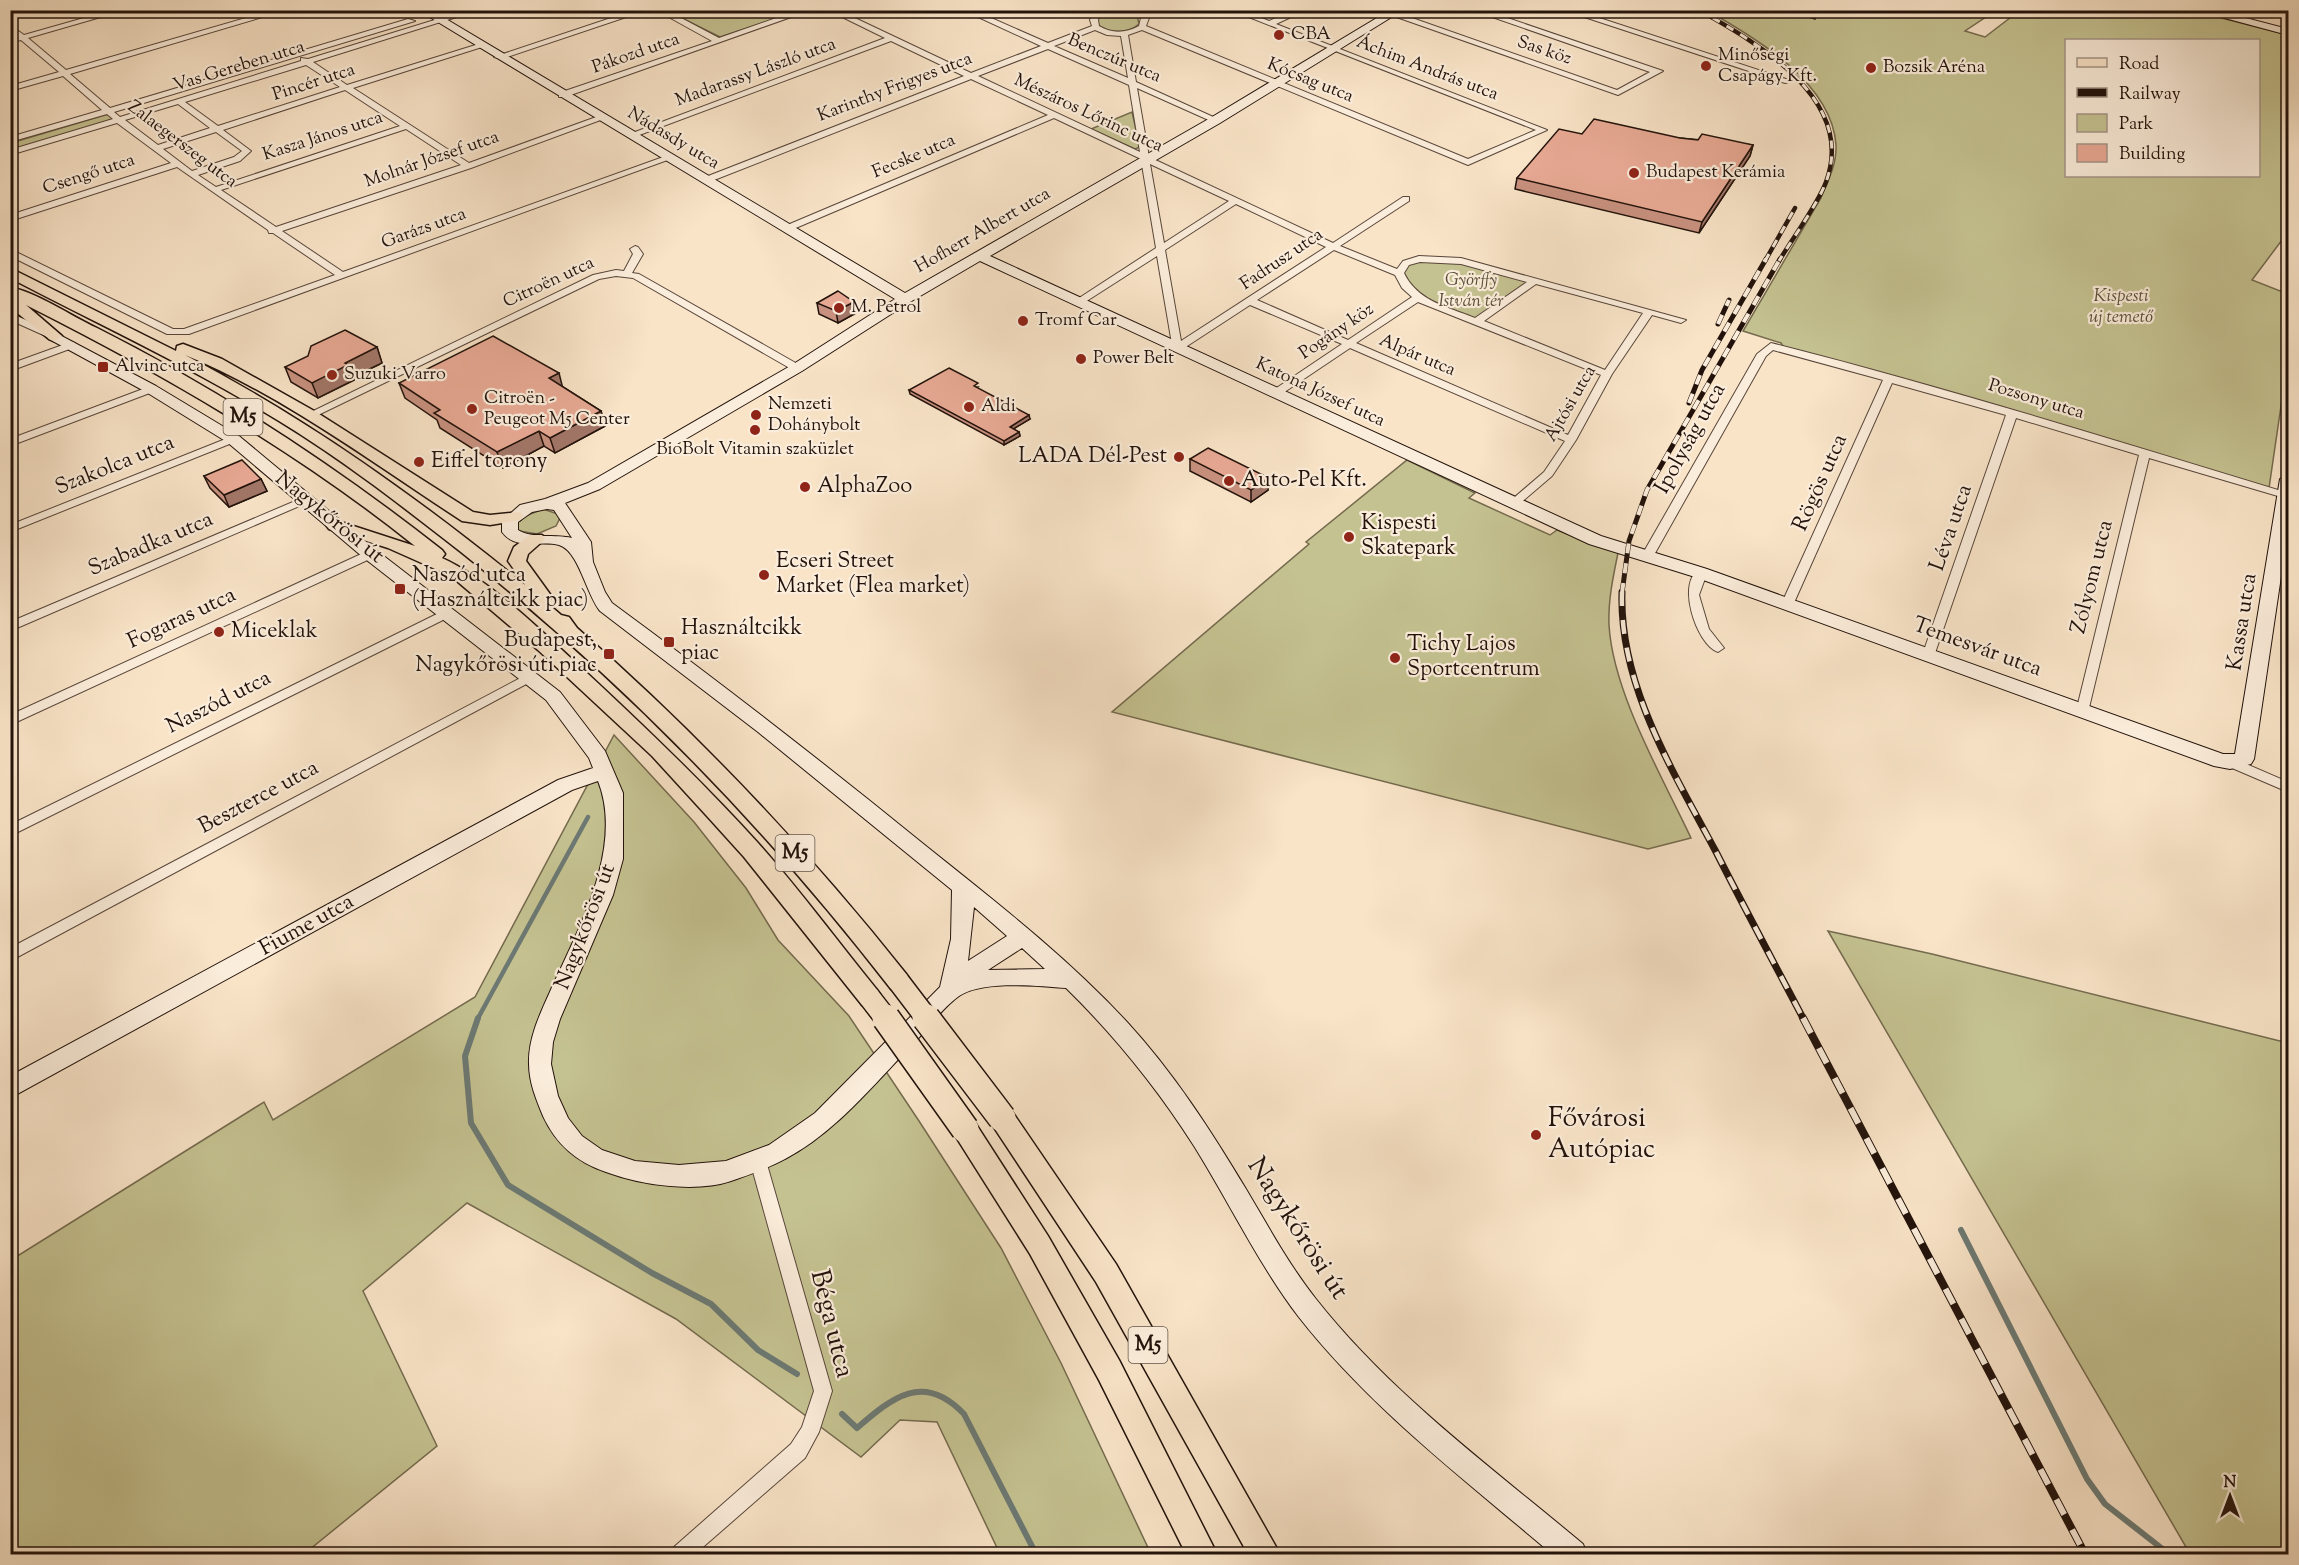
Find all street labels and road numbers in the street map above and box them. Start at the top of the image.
street label: Pákozd utca [589,27,683,81]
street label: Benczúr utca [1063,28,1165,90]
street label: Áchim András utca [1352,30,1502,108]
street label: Sas köz [1513,30,1575,72]
street label: Madarassy László utca [672,32,840,114]
street label: Vas Gereben utca [170,35,308,99]
street label: Karinthy Frigyes utca [814,46,976,130]
street label: Kócsag utca [1263,52,1357,110]
street label: Pincér utca [269,57,359,109]
street label: Mészáros Lőrinc utca [1009,68,1167,160]
street label: Zalaegerszeg utca [122,95,242,195]
street label: Nádasdy utca [622,101,724,177]
street label: Kasza János utca [260,105,386,169]
street label: Molnár József utca [361,125,503,195]
street label: Fecske utca [868,128,960,186]
street label: Csengő utca [40,148,138,202]
street label: Hofherr Albert utca [910,182,1056,280]
street label: Garázs utca [378,202,470,256]
street label: Fadrusz utca [1235,223,1329,297]
street label: Citroën utca [499,251,599,315]
street label: Pogány köz [1294,297,1380,367]
street label: Alpár utca [1375,328,1459,384]
street label: Katona József utca [1251,352,1389,434]
street label: Ajtósi utca [1539,361,1603,447]
street label: Pozsony utca [1985,373,2087,427]
street label: Ipolyság utca [1647,378,1735,500]
road number: M5 [224,399,262,435]
street label: Szakolca utca [51,428,179,504]
street label: Rögös utca [1785,429,1857,537]
street label: Nagykőrösi út [267,464,391,572]
street label: Léva utca [1922,480,1982,576]
street label: Szabadka utca [84,504,218,586]
street label: Zólyom utca [2063,517,2123,637]
street label: Kassa utca [2219,571,2267,673]
street label: Fogaras utca [122,580,242,658]
street label: Temesvár utca [1908,610,2046,686]
street label: Naszód utca [161,663,277,743]
street label: Beszterce utca [193,753,325,843]
road number: M5 [776,835,814,871]
street label: Nagykőrösi út [547,859,625,995]
street label: Fiume utca [254,887,360,965]
street label: Nagykőrösi út [1236,1150,1358,1308]
street label: Béga utca [799,1266,863,1382]
road number: M5 [1128,1327,1168,1363]

